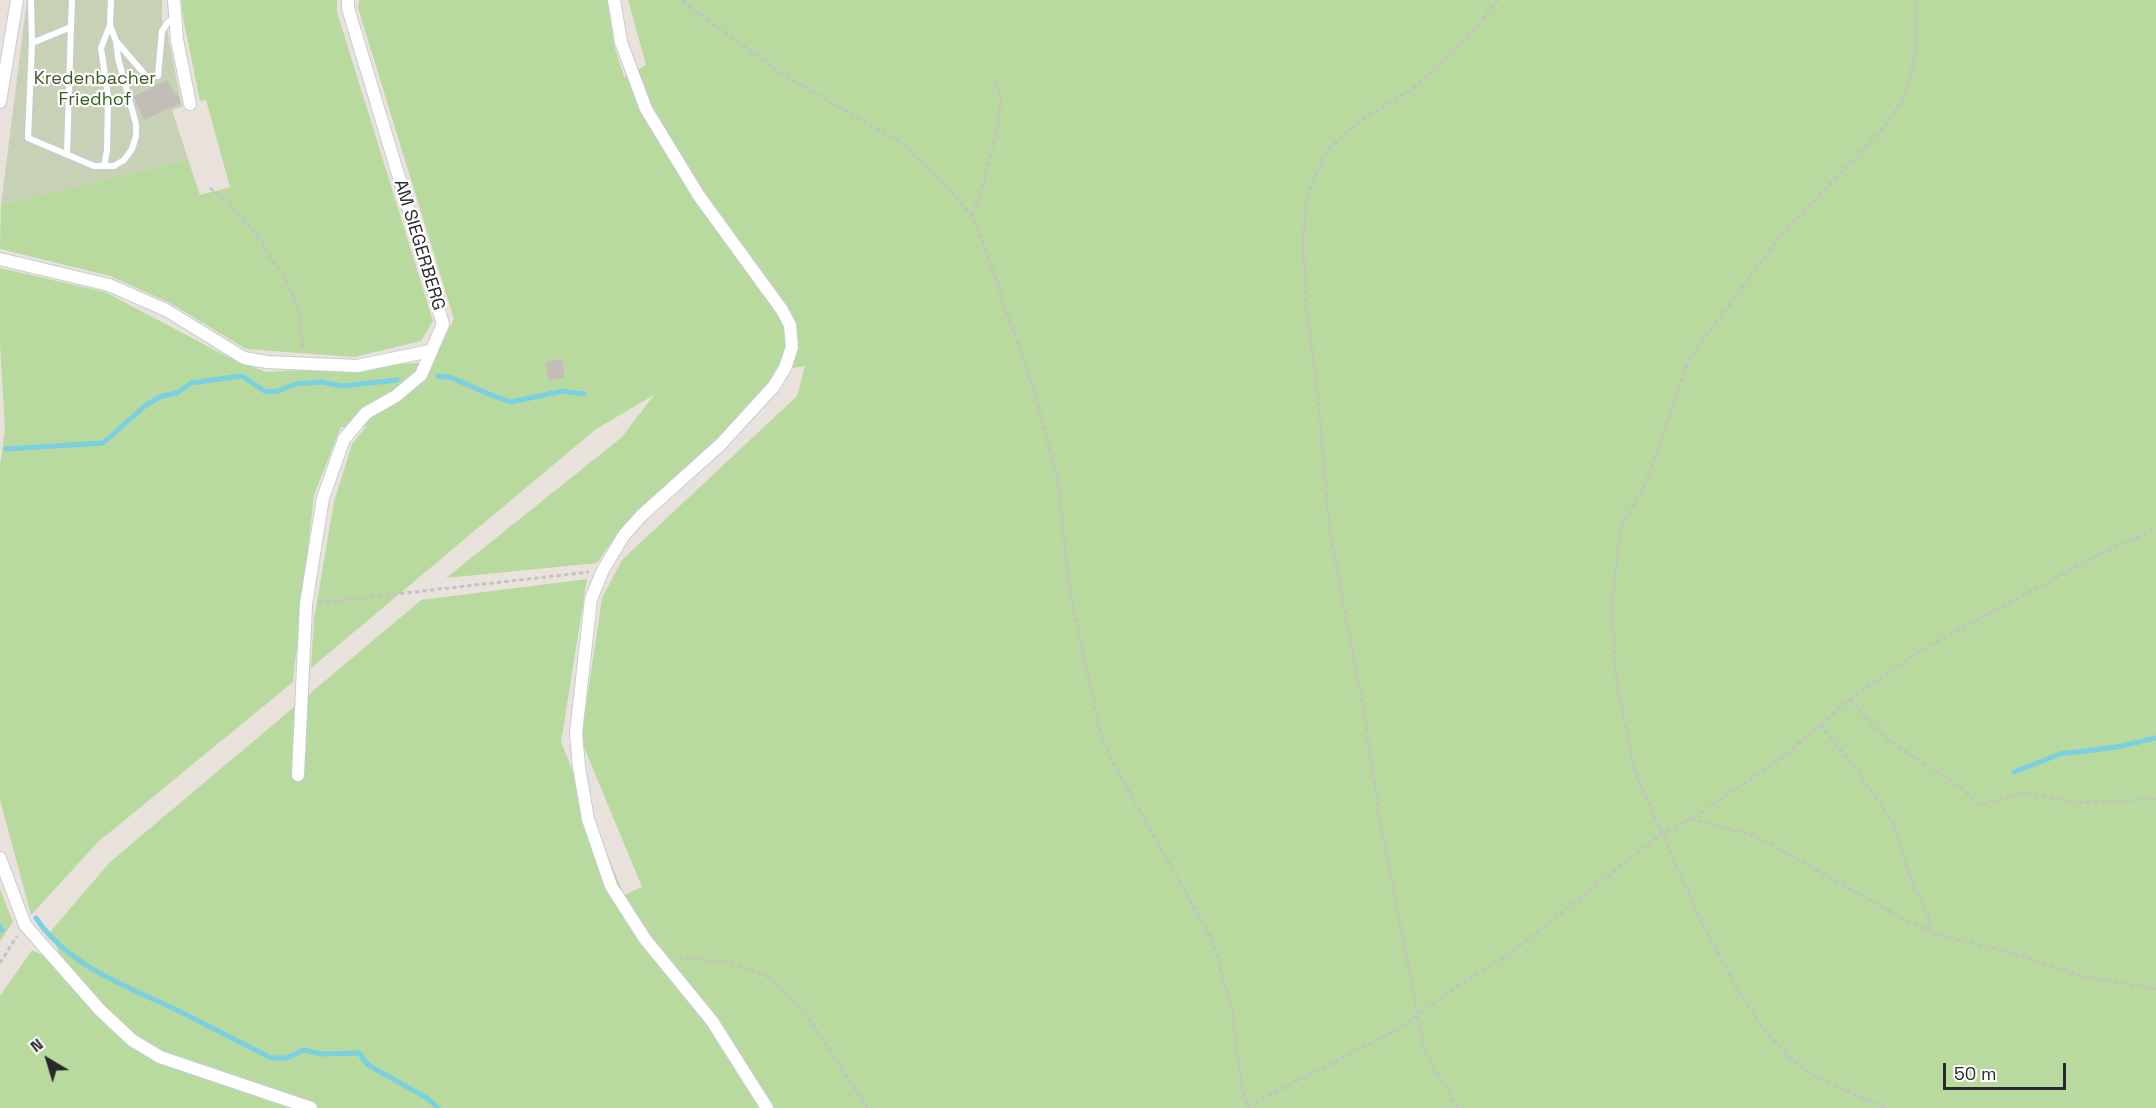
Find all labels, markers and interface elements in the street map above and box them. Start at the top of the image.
park label: Kredenbacher Friedhof [34,68,156,110]
street label: AM SIEGERBERG [389,177,449,313]
north arrow [18,1030,78,1090]
text: N [26,1034,47,1057]
scale bar [1946,1051,2069,1089]
text: 50 m [1954,1062,1996,1085]

